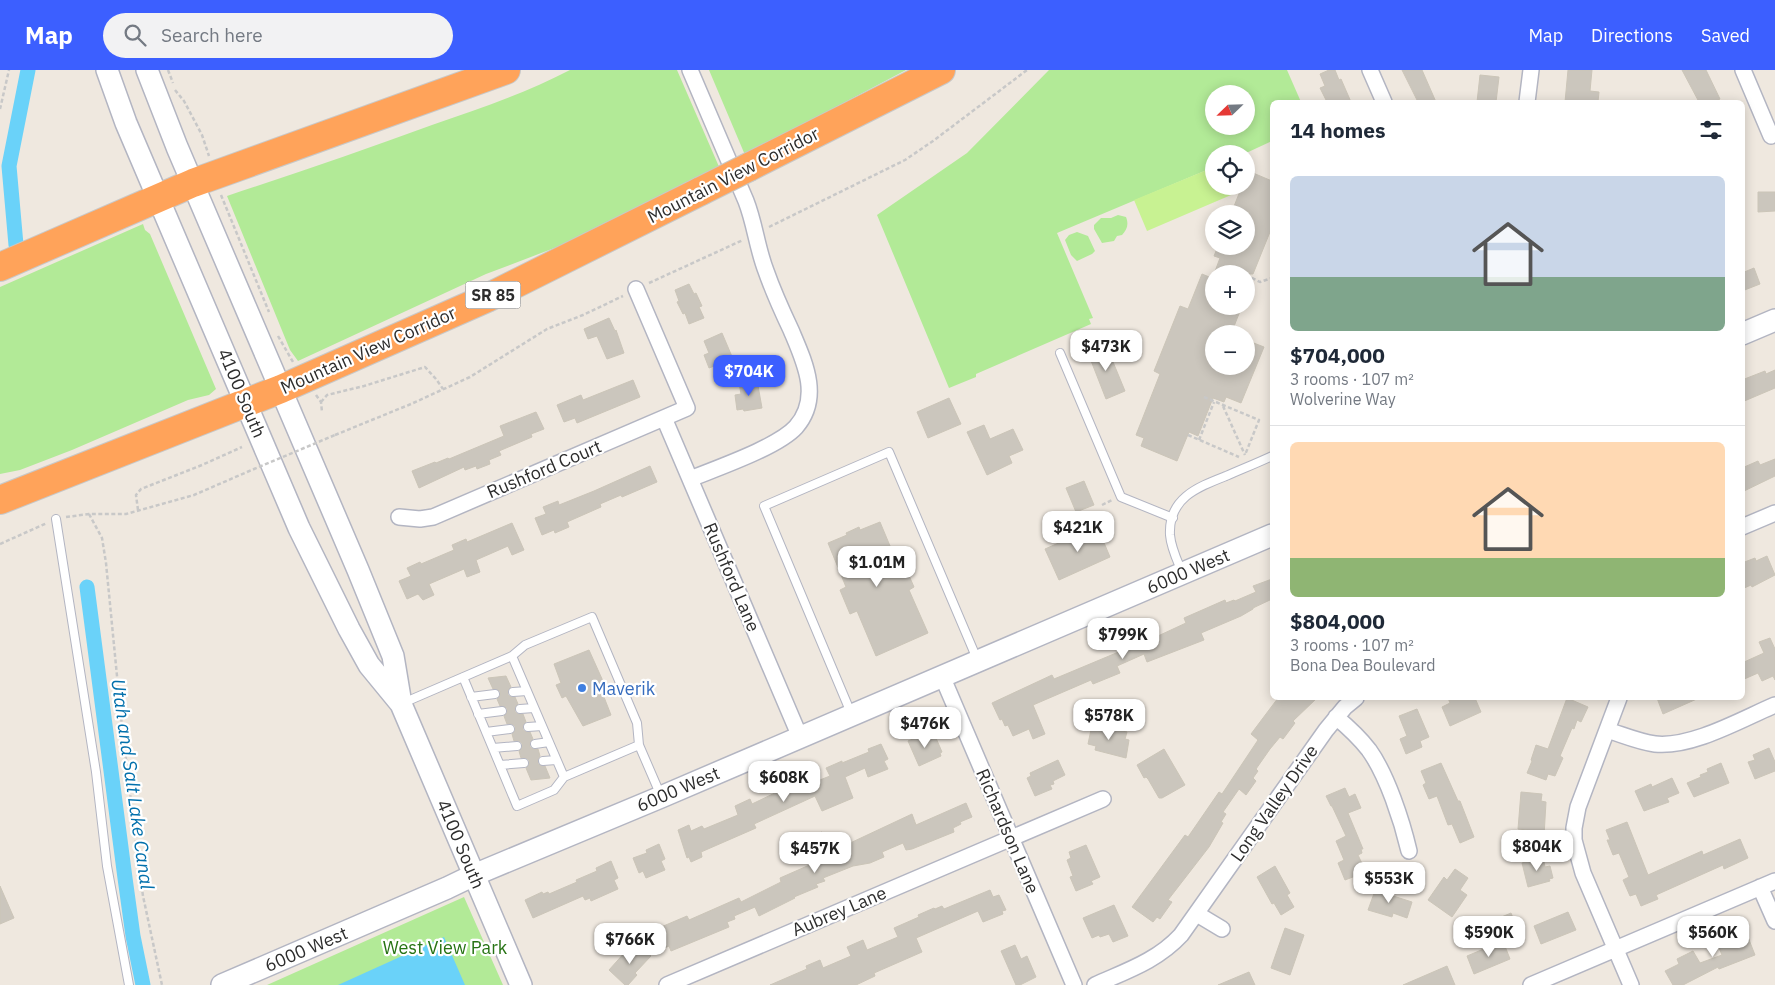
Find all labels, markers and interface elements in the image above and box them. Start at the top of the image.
search box [103,13,453,58]
text: Map [25,19,73,51]
icon: search [121,21,149,49]
text: Search here [161,23,263,47]
text: Map [1528,24,1563,47]
text: Directions [1591,24,1673,47]
text: Saved [1701,24,1750,47]
north arrow [1205,85,1255,135]
map controls [1205,85,1255,375]
text: 14 homes [1290,116,1386,144]
icon: filters [1697,116,1725,144]
street label: Mountain View Corridor [643,122,823,228]
button: locate [1205,145,1255,195]
button: layers [1205,205,1255,255]
icon: home [1463,209,1553,299]
button: + [1205,265,1255,315]
road number: SR 85 [466,282,520,308]
street label: Mountain View Corridor [277,301,460,399]
button: − [1205,325,1255,375]
pin: $473K [1071,330,1141,372]
text: $473K [1081,336,1131,356]
text: $704,000 [1290,341,1385,369]
street label: 4100 South [213,345,271,441]
pin: $704K [714,354,784,397]
text: $704K [724,361,774,381]
text: 3 rooms · 107 m² [1290,369,1414,389]
text: Wolverine Way [1290,389,1396,409]
street label: Rushford Court [483,435,605,503]
icon: home [1463,474,1553,564]
pin: $421K [1043,510,1113,553]
text: $421K [1053,517,1103,537]
street label: Rushford Lane [699,519,765,635]
street label: 6000 West [1143,543,1233,599]
pin: $1.01M [836,546,918,588]
text: $1.01M [849,552,905,572]
text: $804,000 [1290,607,1385,635]
pin: $799K [1088,618,1158,660]
text: $799K [1098,624,1148,644]
text: 3 rooms · 107 m² [1290,635,1414,655]
text: Bona Dea Boulevard [1290,655,1436,675]
water label: Utah and Salt Lake Canal [106,677,160,891]
place label: Maverik [592,677,656,700]
marker: Maverik [576,682,588,694]
pin: $578K [1074,698,1144,741]
text: $578K [1084,705,1134,725]
pin: $476K [890,706,960,749]
text: $476K [900,713,950,733]
street label: Long Valley Drive [1225,740,1323,866]
pin: $608K [749,760,819,803]
street label: 6000 West [633,761,723,817]
street label: Richardson Lane [971,765,1045,897]
text: $608K [759,767,809,787]
street label: 4100 South [432,796,490,892]
pin: $804K [1502,830,1572,872]
pin: $457K [780,832,850,874]
text: $804K [1512,836,1562,856]
text: $457K [790,838,840,858]
pin: $553K [1354,862,1424,904]
text: $553K [1364,868,1414,888]
street label: Aubrey Lane [788,881,890,941]
pin: $590K [1454,916,1524,958]
pin: $560K [1678,916,1748,958]
street label: 6000 West [261,921,351,977]
pin: $766K [595,922,665,965]
text: $590K [1464,922,1514,942]
text: $560K [1688,922,1738,942]
text: $766K [605,929,655,949]
park label: West View Park [383,936,508,959]

